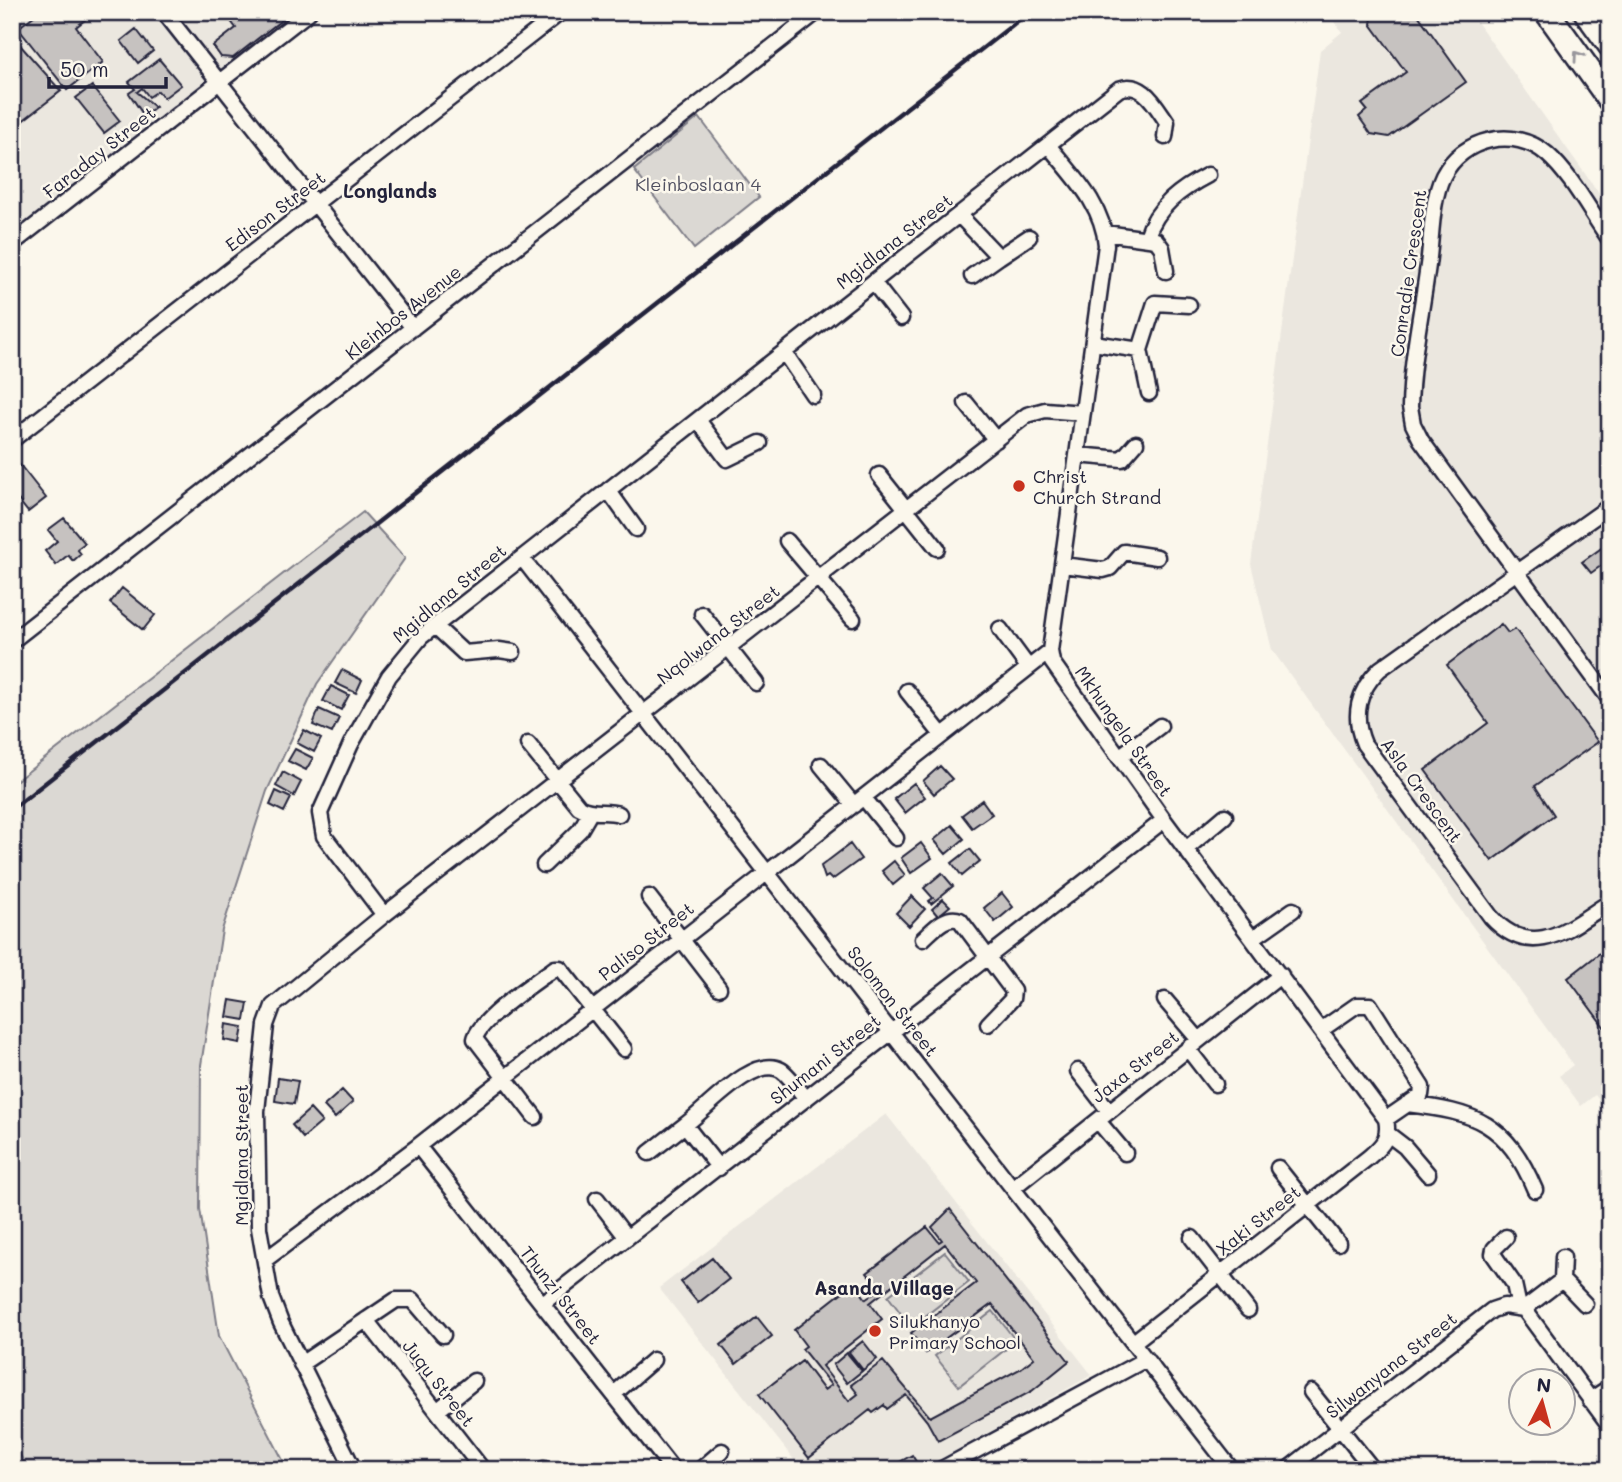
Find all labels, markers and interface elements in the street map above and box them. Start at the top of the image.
scale bar [49,46,166,90]
one-way arrow [1574,51,1587,64]
text: 50 m [60,55,109,82]
street label: Faraday Street [38,100,160,204]
street label: Edison Street [220,165,330,257]
park label: Kleinboslaan 4 [635,172,762,196]
district label: Longlands [343,178,437,203]
street label: Mgidlana Street [831,188,957,294]
street label: Conradie Crescent [1384,188,1432,358]
street label: Kleinbos Avenue [340,259,466,365]
place label: Christ Church Strand [1033,464,1161,509]
marker: Christ Church Strand [1011,478,1027,494]
street label: Mgidlana Street [387,538,511,648]
street label: Nqolwana Street [652,579,784,689]
street label: Mkhungela Street [1070,661,1178,801]
street label: Asla Crescent [1376,733,1468,847]
street label: Paliso Street [593,896,699,986]
street label: Solomon Street [842,941,944,1061]
street label: Shumani Street [765,1008,885,1110]
street label: Jaxa Street [1086,1024,1184,1108]
street label: Mgidlana Street [229,1084,253,1226]
street label: Xaki Street [1211,1179,1305,1261]
street label: Thunzi Street [515,1241,607,1349]
district label: Asanda Village [814,1275,954,1300]
street label: Silwanyana Street [1321,1306,1461,1424]
place label: Silukhanyo Primary School [889,1309,1021,1354]
marker: Silukhanyo Primary School [867,1323,883,1339]
street label: Juqu Street [397,1335,481,1431]
north arrow [1506,1366,1576,1436]
text: N [1535,1371,1552,1398]

